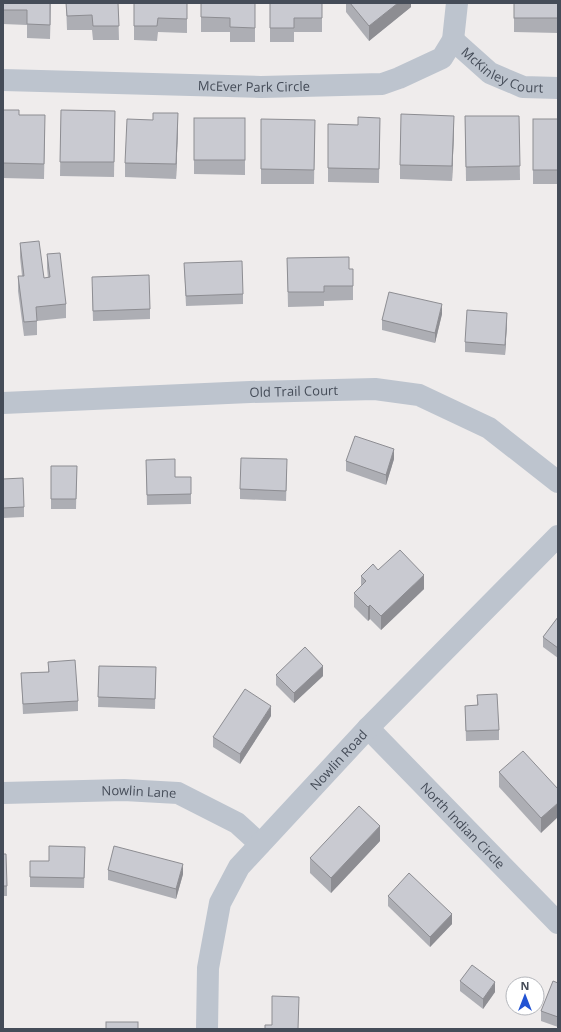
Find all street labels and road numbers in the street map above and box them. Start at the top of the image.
street label: McKinley Court [458,43,544,97]
street label: McEver Park Circle [198,76,310,96]
street label: Old Trail Court [249,381,339,401]
street label: Nowlin Road [306,726,371,794]
street label: North Indian Circle [417,778,509,873]
street label: Nowlin Lane [101,781,177,802]

